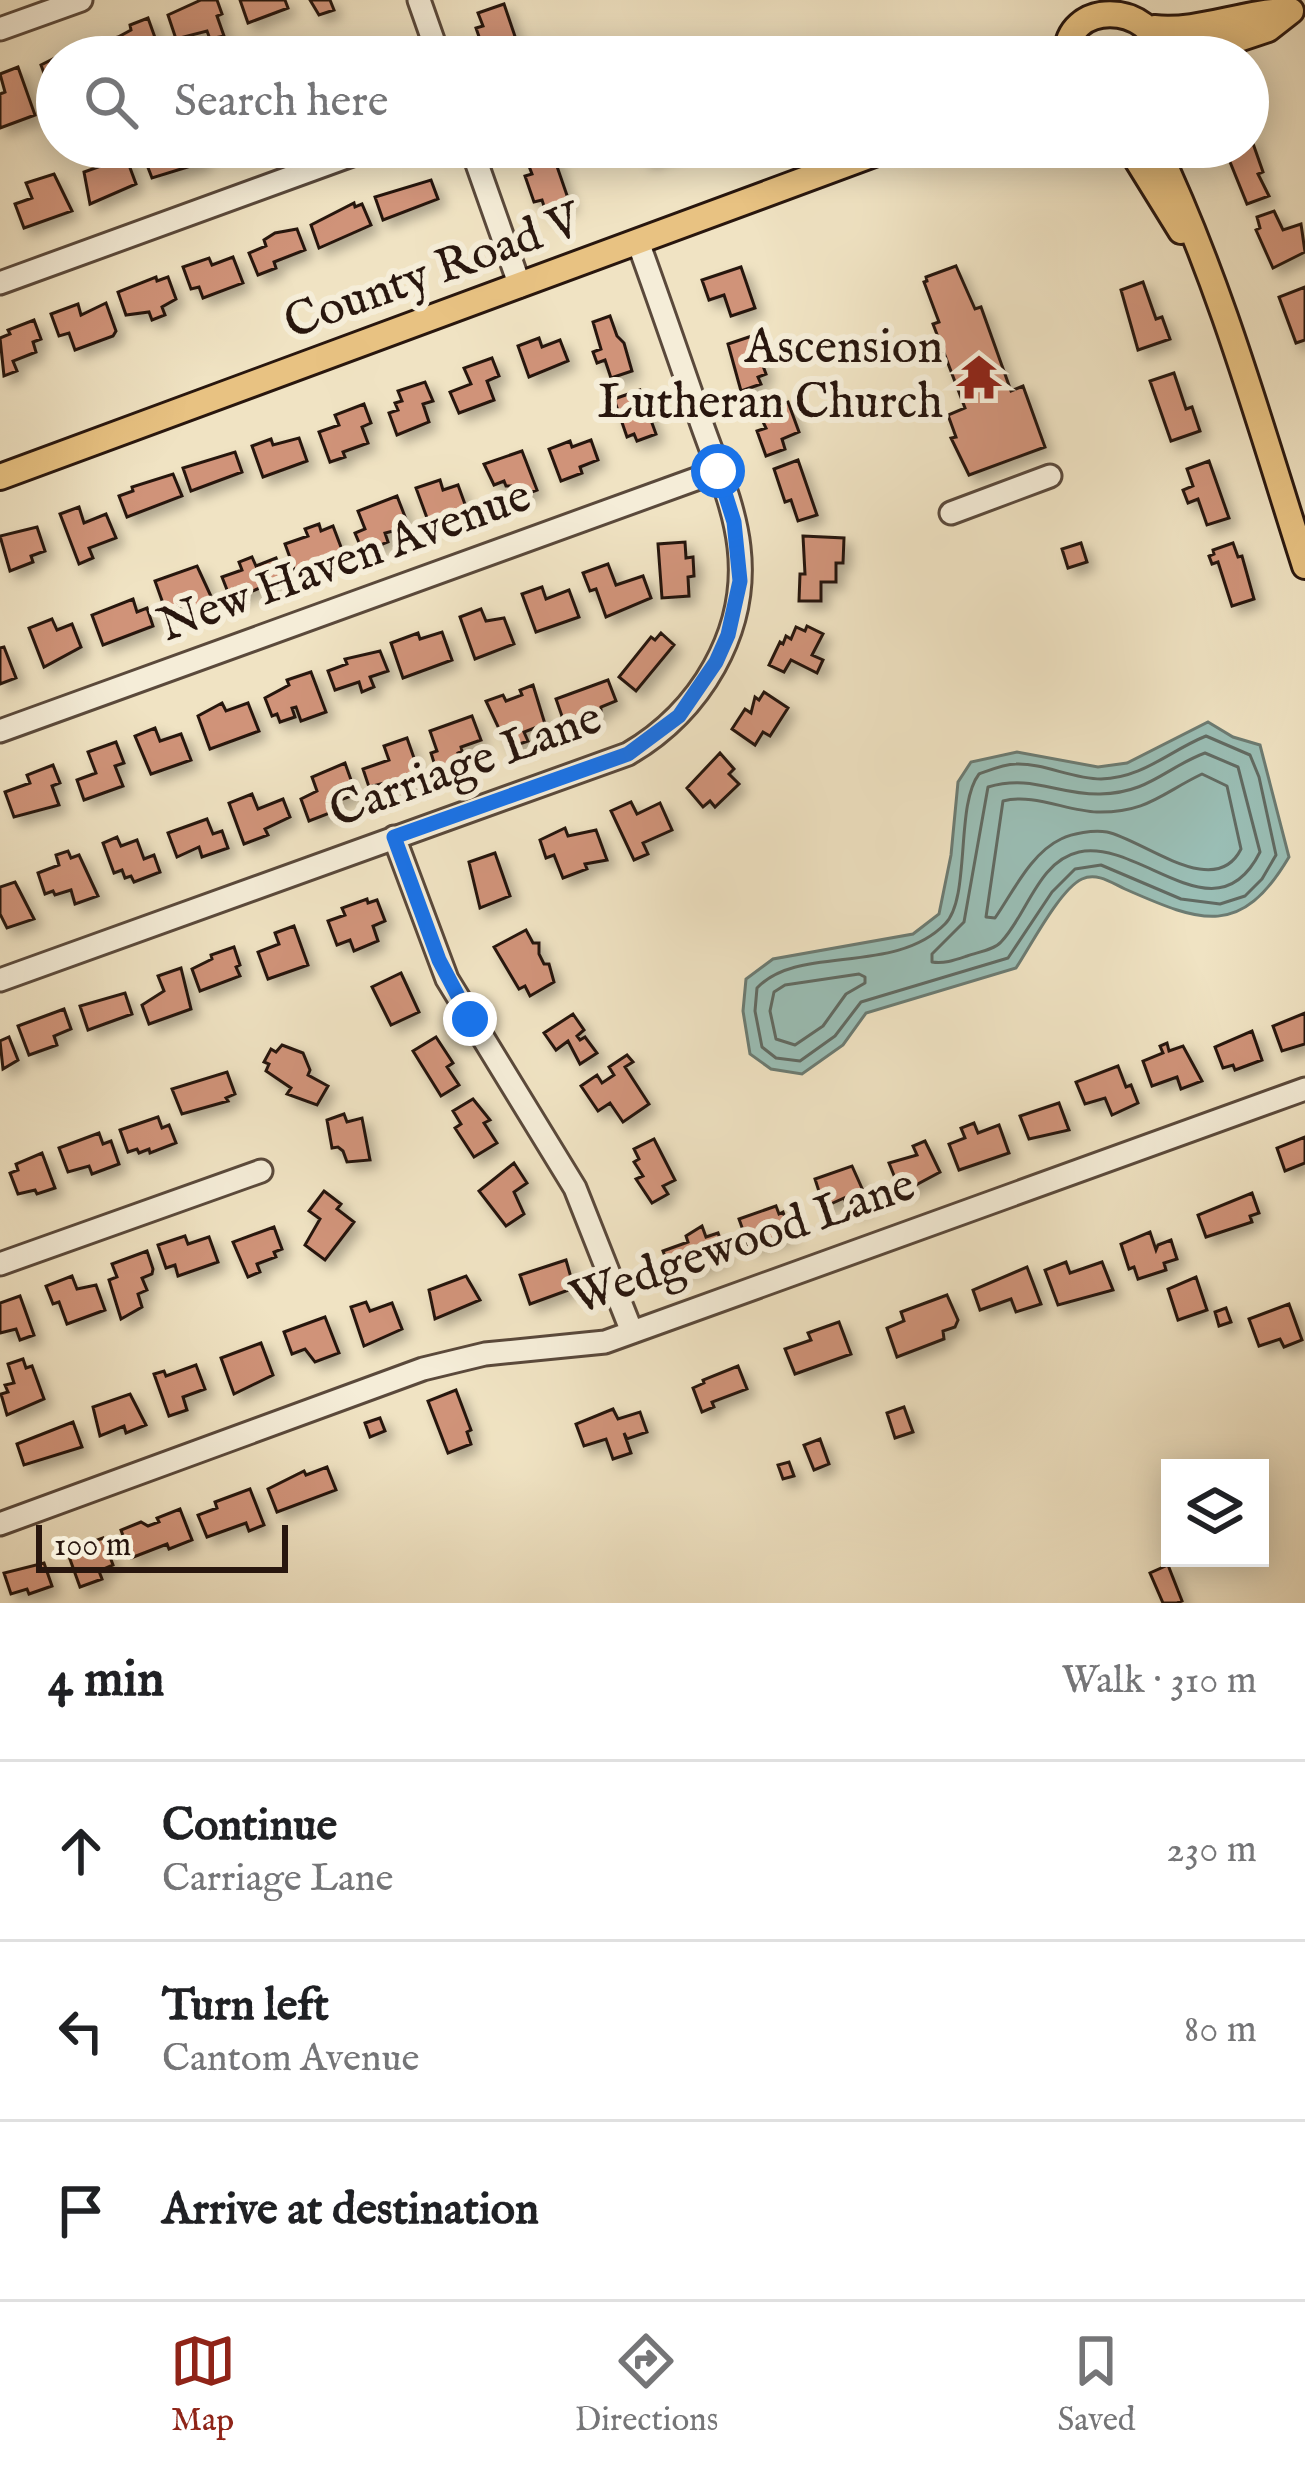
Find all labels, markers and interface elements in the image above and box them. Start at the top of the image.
search box [36,36,1269,168]
icon: search [78,69,144,135]
text: Search here [174,74,388,131]
street label: County Road V [276,191,591,354]
place label: Ascension Lutheran Church [597,319,943,434]
temple icon: Ascension Lutheran Church [954,352,1004,402]
route start [691,444,745,498]
street label: New Haven Avenue [151,467,539,657]
street label: Carriage Lane [322,689,610,843]
route end [443,992,497,1046]
street label: Wedgewood Lane [563,1156,923,1330]
map controls [1161,1459,1269,1567]
button: layers [1161,1459,1269,1567]
scale bar [36,1519,288,1572]
text: 100 m [54,1525,131,1567]
text: 4 min [48,1649,164,1714]
text: Walk · 310 m [1062,1657,1257,1706]
text: Continue [162,1798,337,1855]
icon: ahead [48,1818,114,1884]
text: 230 m [1166,1826,1257,1875]
text: Carriage Lane [162,1855,394,1904]
text: Turn left [162,1978,329,2035]
icon: left [48,1998,114,2064]
text: 80 m [1184,2006,1257,2055]
text: Cantom Avenue [162,2035,420,2084]
icon: arrive [48,2178,114,2244]
text: Arrive at destination [162,2182,539,2239]
tab: Map [170,2328,236,2442]
tab: Directions [575,2328,718,2442]
tab: Saved [1057,2328,1135,2442]

